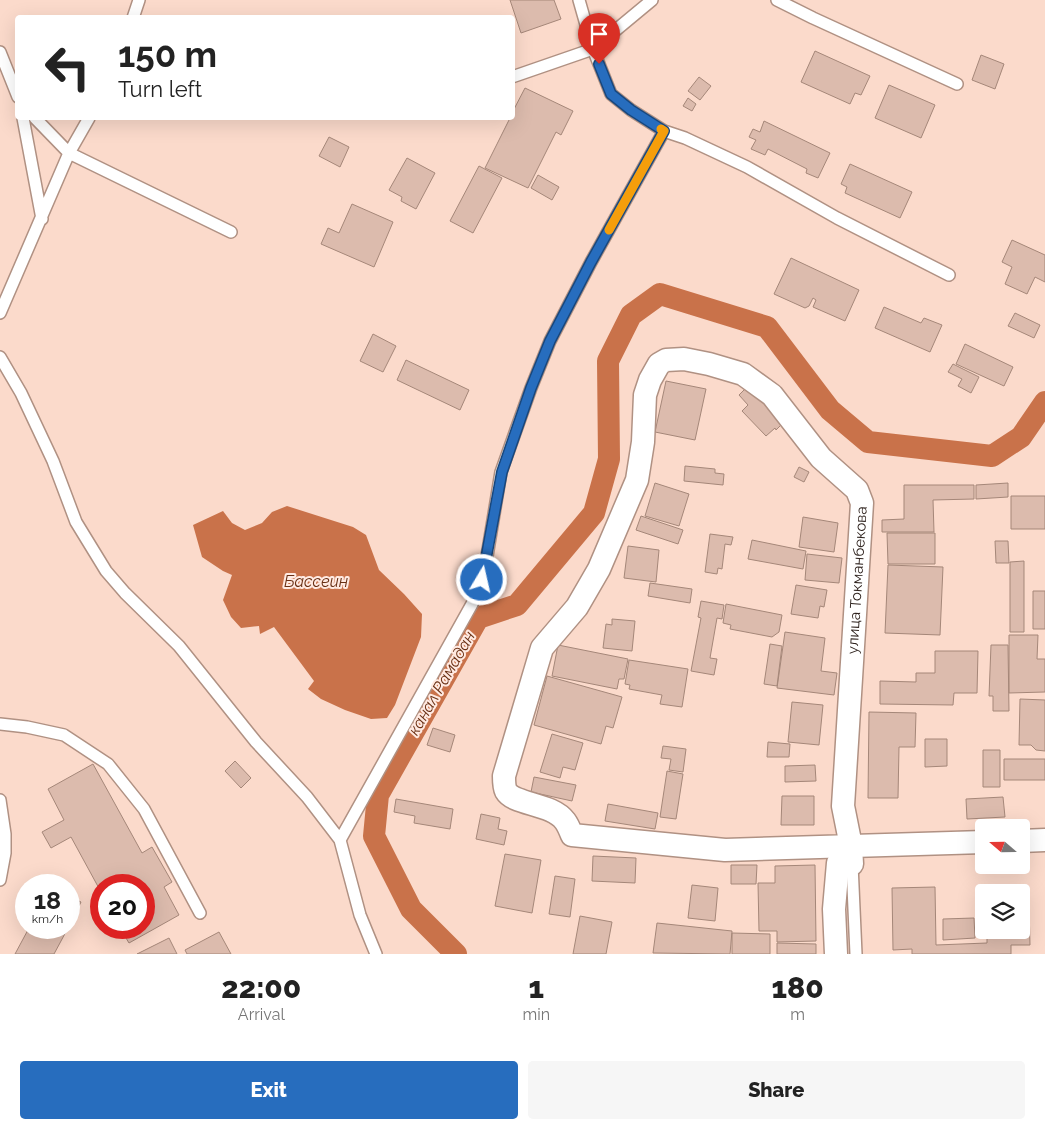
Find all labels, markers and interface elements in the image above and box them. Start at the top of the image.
pin [578,13,620,64]
icon: arrive [585,20,613,48]
text: 150 m [118,34,217,75]
icon: left [35,35,100,100]
text: Turn left [118,76,202,102]
street label: улица Токманбекова [844,506,871,655]
position arrow [455,553,507,605]
water label: Бассеин [284,572,348,591]
water label: канал Рамадан [404,628,479,739]
north arrow [975,819,1030,874]
map controls [975,819,1030,939]
speed limit sign: 20 [90,874,155,939]
button: layers [975,884,1030,939]
text: 18 [34,885,61,915]
text: km/h [32,912,63,926]
text: 22:00 [221,970,301,1005]
text: 1 [529,970,544,1005]
text: 180 [771,970,824,1005]
text: Arrival [238,1005,285,1024]
text: min [523,1005,550,1024]
text: m [790,1005,805,1024]
button: Exit [20,1061,518,1119]
button: Share [528,1061,1025,1119]

